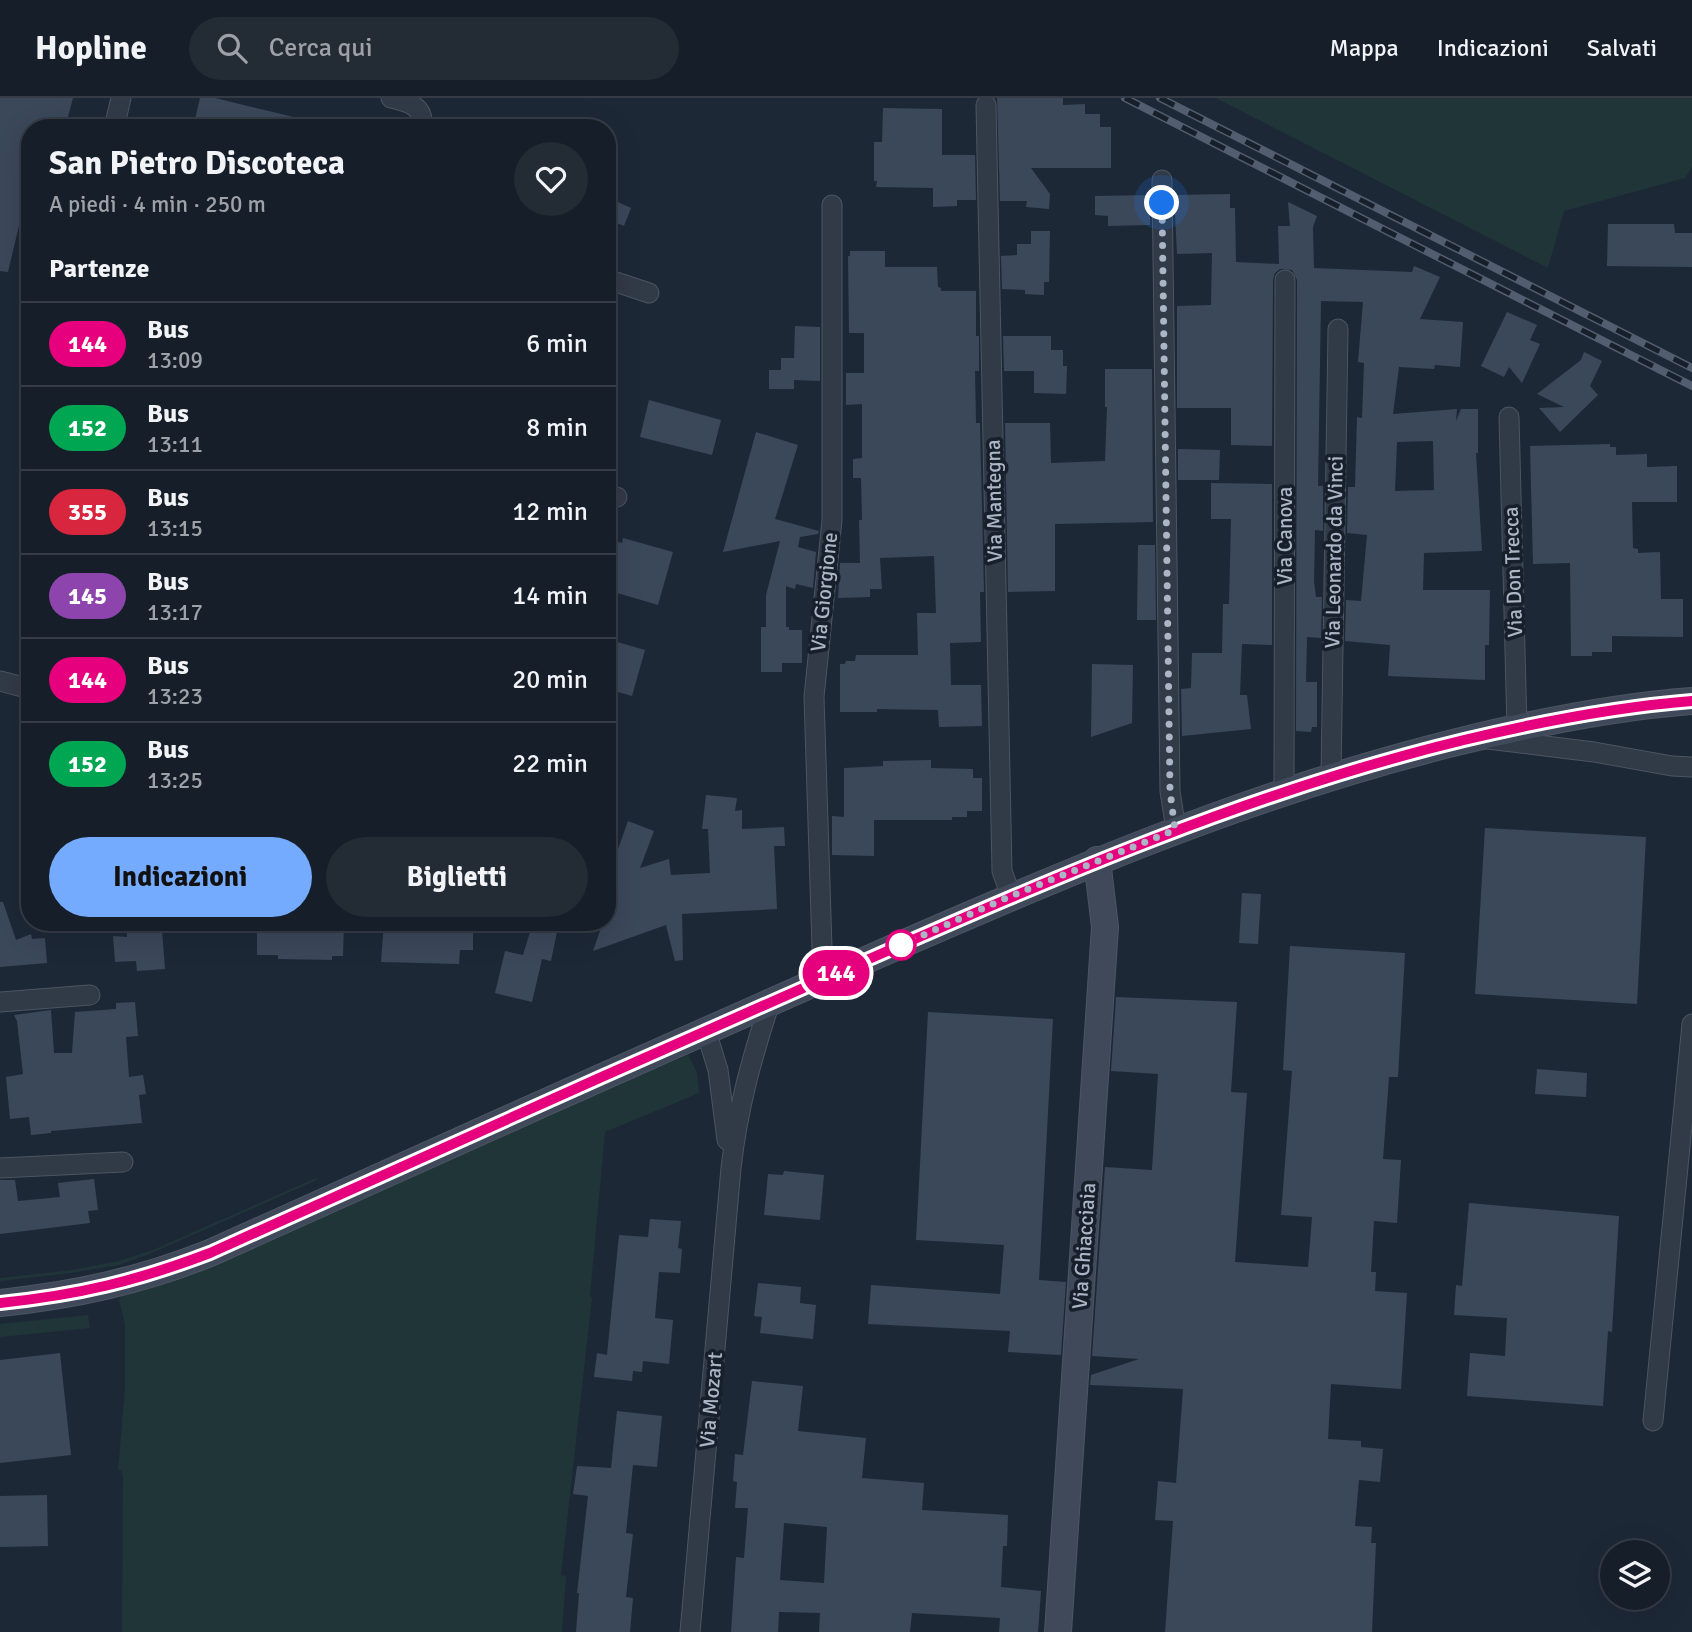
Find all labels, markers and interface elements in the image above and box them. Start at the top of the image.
search box [189,17,679,80]
text: Hopline [35,28,147,69]
icon: search [213,29,251,67]
text: Cerca qui [269,32,373,64]
text: Mappa [1330,33,1399,63]
text: Indicazioni [1437,33,1549,63]
text: Salvati [1587,33,1657,63]
button: heart [514,142,588,216]
text: San Pietro Discoteca [49,143,345,184]
your location [1144,185,1179,220]
text: A piedi · 4 min · 250 m [49,190,266,219]
text: Partenze [49,253,149,285]
text: Bus [147,314,189,346]
text: 6 min [526,328,588,360]
text: 144 [68,329,107,359]
text: 13:09 [147,346,203,375]
text: Bus [147,398,189,430]
text: 8 min [526,412,588,444]
text: 152 [68,413,107,443]
text: 13:11 [147,430,203,459]
street label: Via Mantegna [980,439,1008,563]
street label: Via Leonardo da Vinci [1319,455,1349,649]
text: Bus [147,482,189,514]
street label: Via Canova [1272,487,1298,585]
text: 12 min [512,496,588,528]
text: 355 [68,497,107,527]
street label: Via Don Trecca [1498,506,1528,638]
text: 13:15 [147,514,203,543]
street label: Via Giorgione [805,531,843,653]
text: Bus [147,566,189,598]
text: 14 min [512,580,588,612]
text: 145 [68,581,107,611]
text: 13:17 [147,598,203,627]
text: Bus [147,650,189,682]
text: 20 min [512,664,588,696]
text: 144 [68,665,107,695]
text: 13:23 [147,682,203,711]
text: Bus [147,734,189,766]
text: 22 min [512,748,588,780]
text: 152 [68,749,107,779]
text: 13:25 [147,766,203,795]
button: Indicazioni [49,837,312,917]
button: Biglietti [326,837,588,917]
unlabelled marker [886,930,916,960]
line badge: 144 [796,950,876,996]
text: 144 [817,958,855,988]
street label: Via Ghiacciaia [1067,1182,1101,1310]
street label: Via Mozart [694,1351,728,1449]
map controls [1600,1540,1670,1610]
button: layers [1600,1540,1670,1610]

